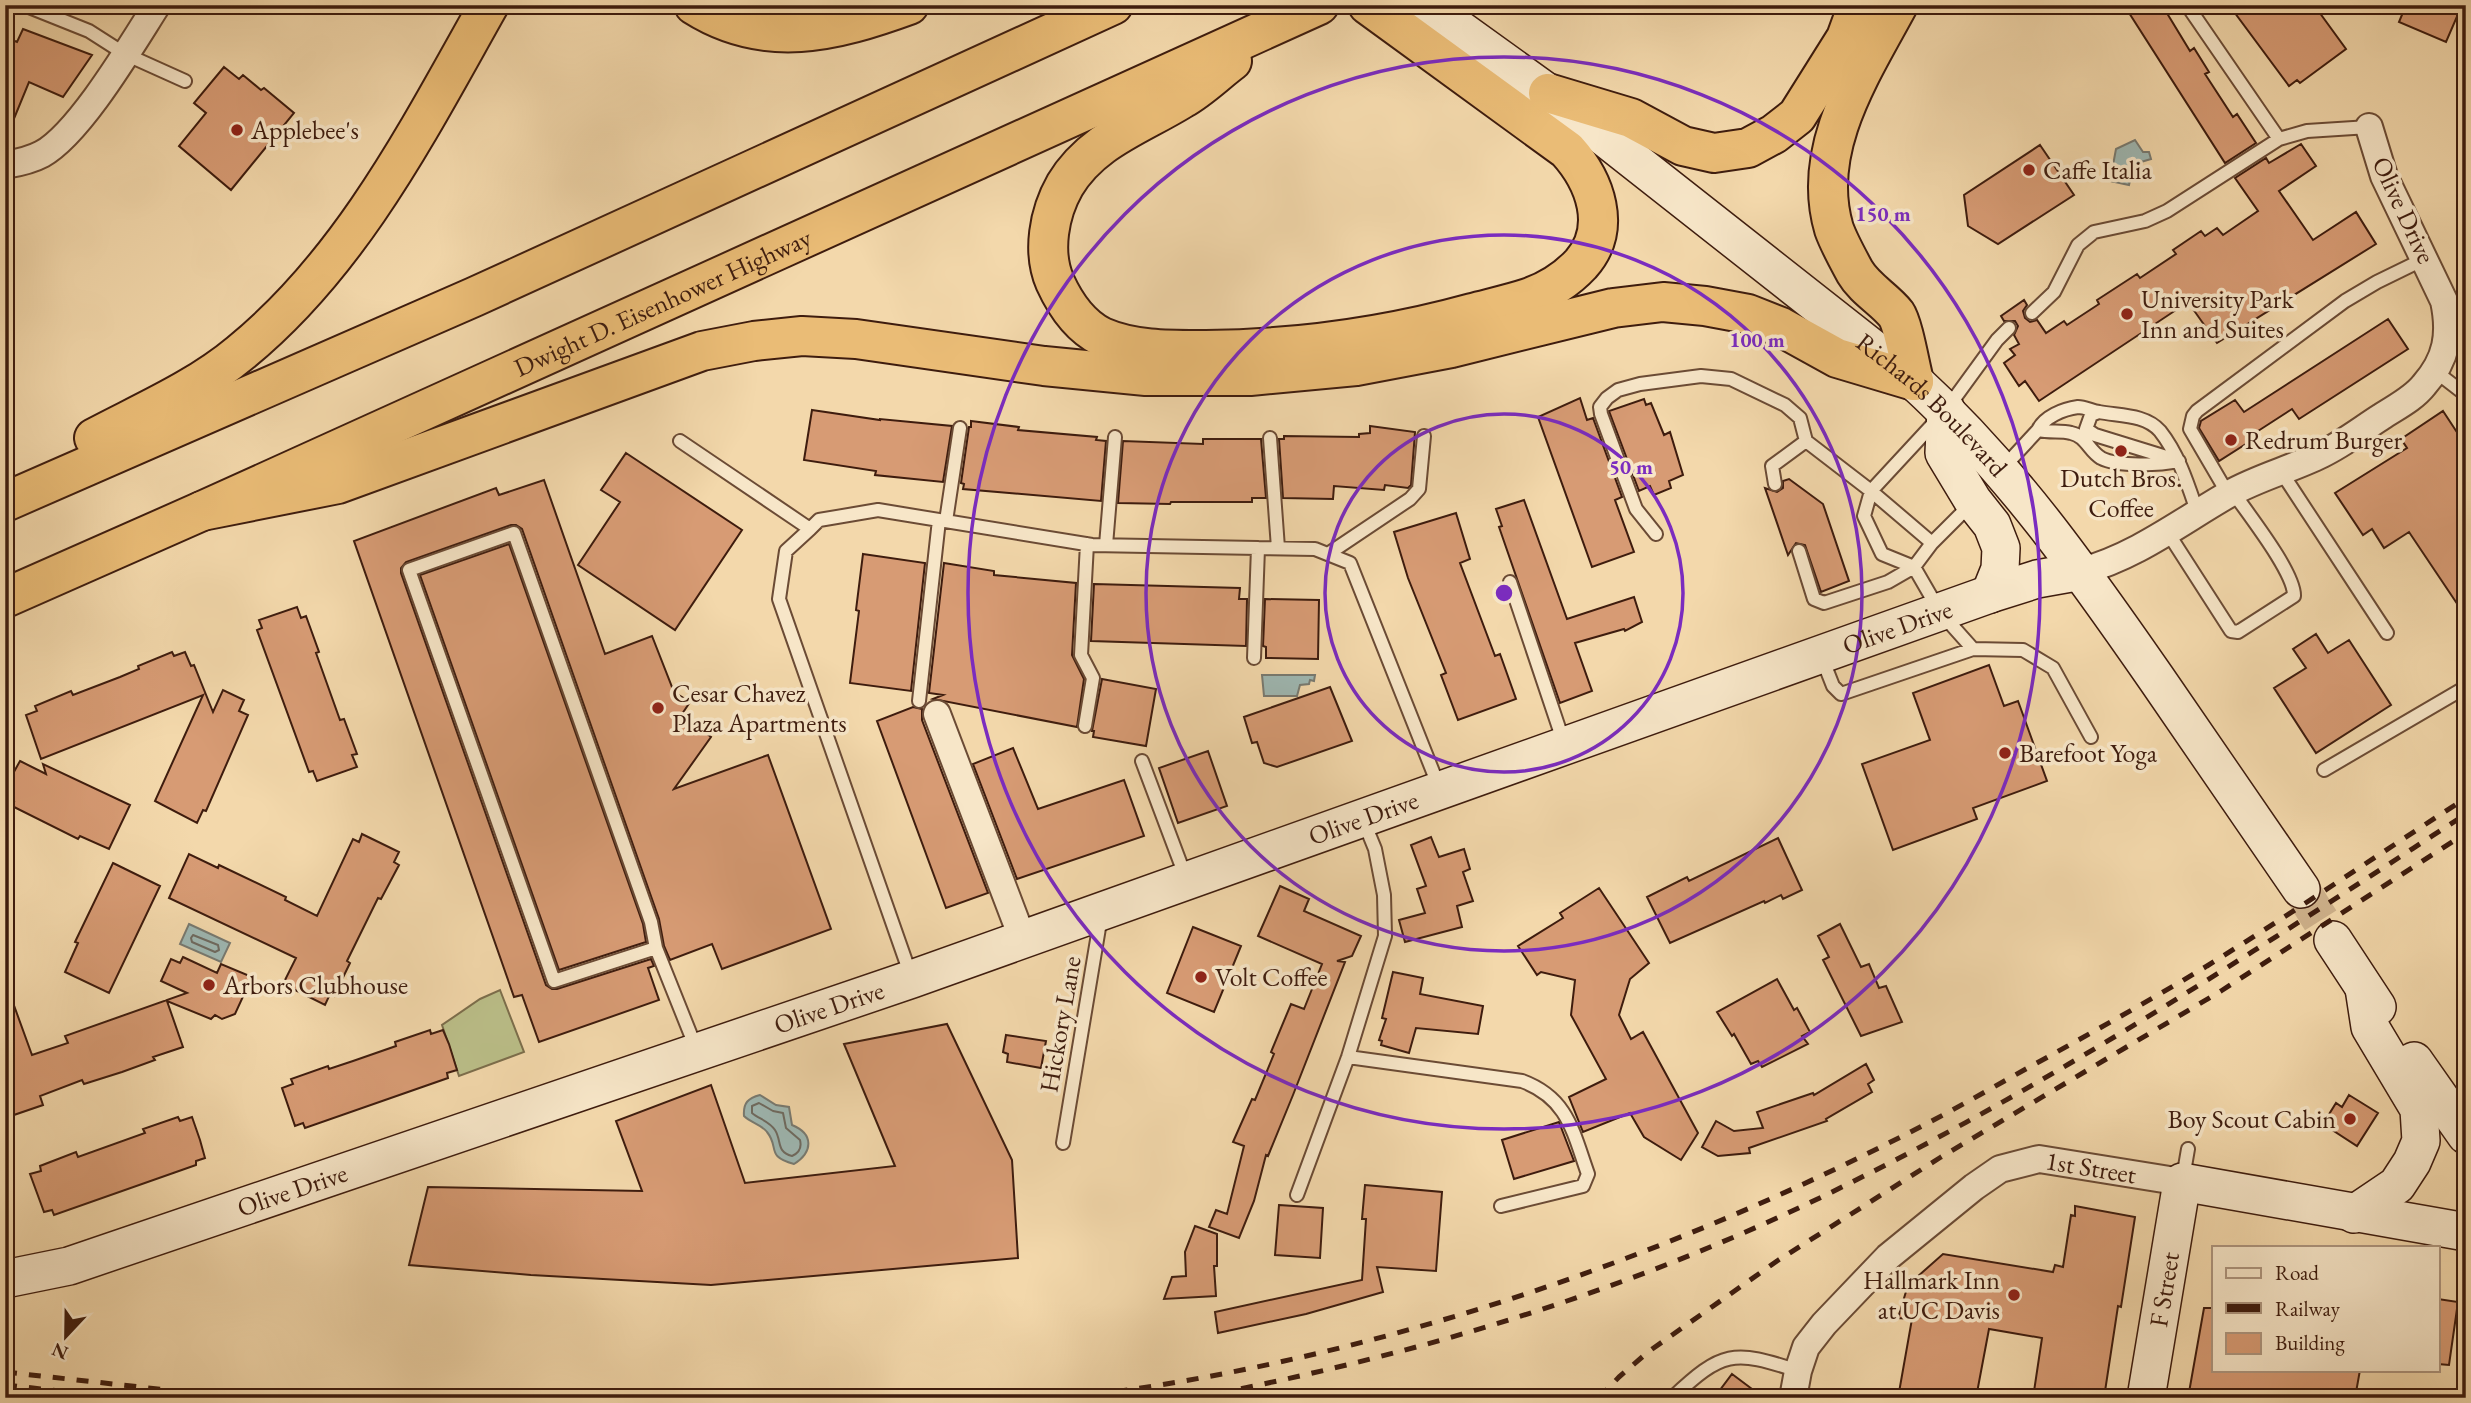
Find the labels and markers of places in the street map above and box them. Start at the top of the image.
place label: Applebee's [250,113,359,147]
marker: Applebee's [229,122,245,138]
place label: Caffe Italia [2043,153,2152,187]
marker: Caffe Italia [2021,162,2037,178]
place label: University Park Inn and Suites [2141,282,2294,346]
marker: University Park Inn and Suites [2119,306,2135,322]
place label: Redrum Burger [2245,423,2402,457]
marker: Redrum Burger [2223,432,2239,448]
marker: Dutch Bros. Coffee [2113,443,2129,459]
place label: Dutch Bros. Coffee [2060,461,2182,525]
centre of rings [1492,581,1516,605]
place label: Cesar Chavez Plaza Apartments [672,676,847,740]
marker: Cesar Chavez Plaza Apartments [650,700,666,716]
place label: Barefoot Yoga [2019,736,2158,770]
marker: Barefoot Yoga [1997,745,2013,761]
place label: Volt Coffee [1215,960,1328,994]
place label: Arbors Clubhouse [222,968,408,1002]
marker: Volt Coffee [1193,969,1209,985]
marker: Arbors Clubhouse [201,977,217,993]
place label: Boy Scout Cabin [2168,1102,2336,1136]
marker: Boy Scout Cabin [2342,1111,2358,1127]
place label: Hallmark Inn at UC Davis [1863,1263,2000,1327]
marker: Hallmark Inn at UC Davis [2006,1287,2022,1303]

